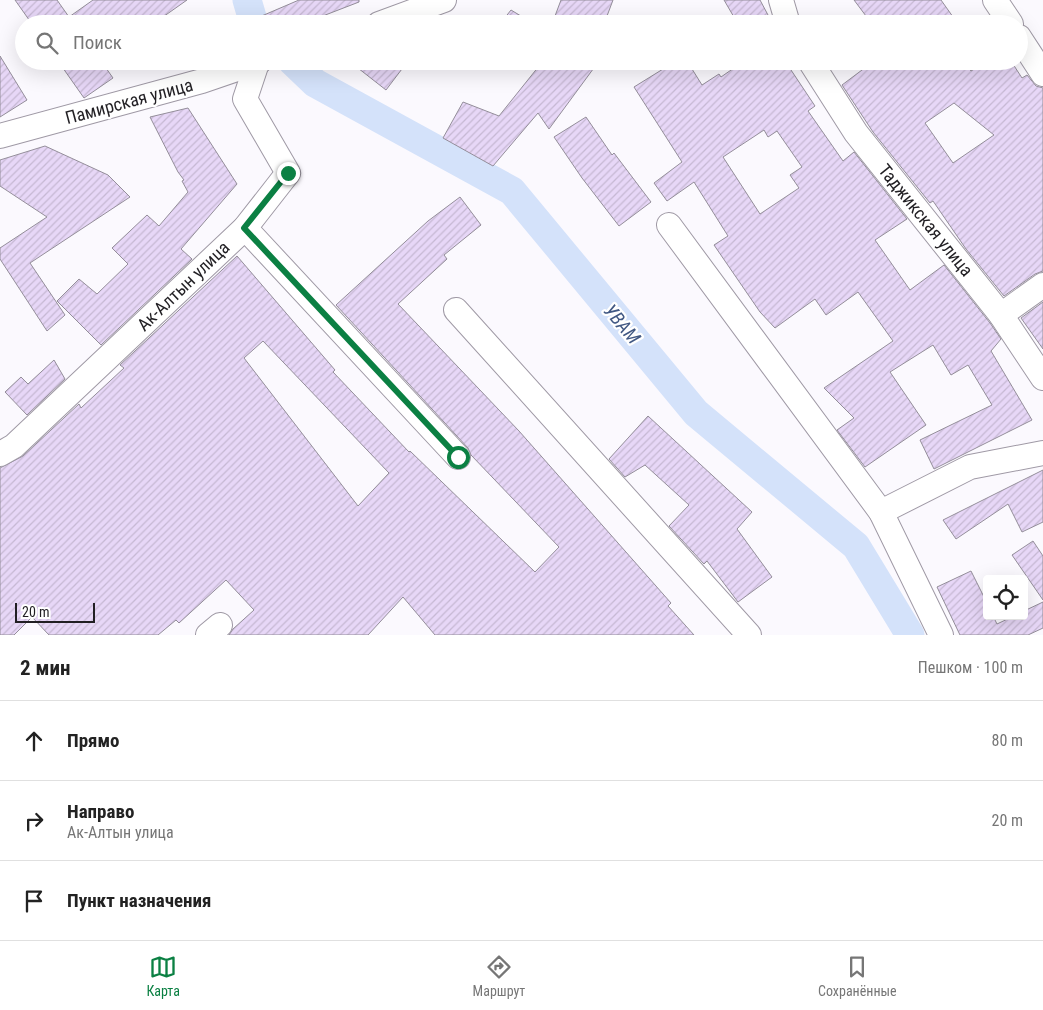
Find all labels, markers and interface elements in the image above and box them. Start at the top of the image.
search box [15,15,1028,70]
icon: search [33,29,61,57]
text: Поиск [73,31,122,54]
street label: Памирская улица [63,74,195,128]
street label: Таджикская улица [874,160,978,280]
route end [277,162,300,185]
street label: Ак-Алтын улица [133,237,233,335]
water label: УВАМ [599,299,645,349]
route start [447,446,470,469]
map controls [983,575,1028,620]
button: locate [983,575,1028,620]
scale bar [15,600,95,623]
text: 20 m [22,604,50,620]
text: 2 мин [20,656,70,680]
text: Пешком · 100 m [918,658,1023,677]
icon: ahead [20,727,48,755]
text: Прямо [67,729,120,752]
text: 80 m [991,731,1023,750]
text: Направо [67,800,134,823]
icon: right [20,807,48,835]
text: 20 m [991,811,1023,830]
text: Ак-Алтын улица [67,823,174,842]
icon: arrive [20,887,48,915]
text: Пункт назначения [67,889,211,912]
tab: Карта [146,953,180,999]
tab: Маршрут [473,953,525,999]
tab: Сохранённые [818,953,897,999]

